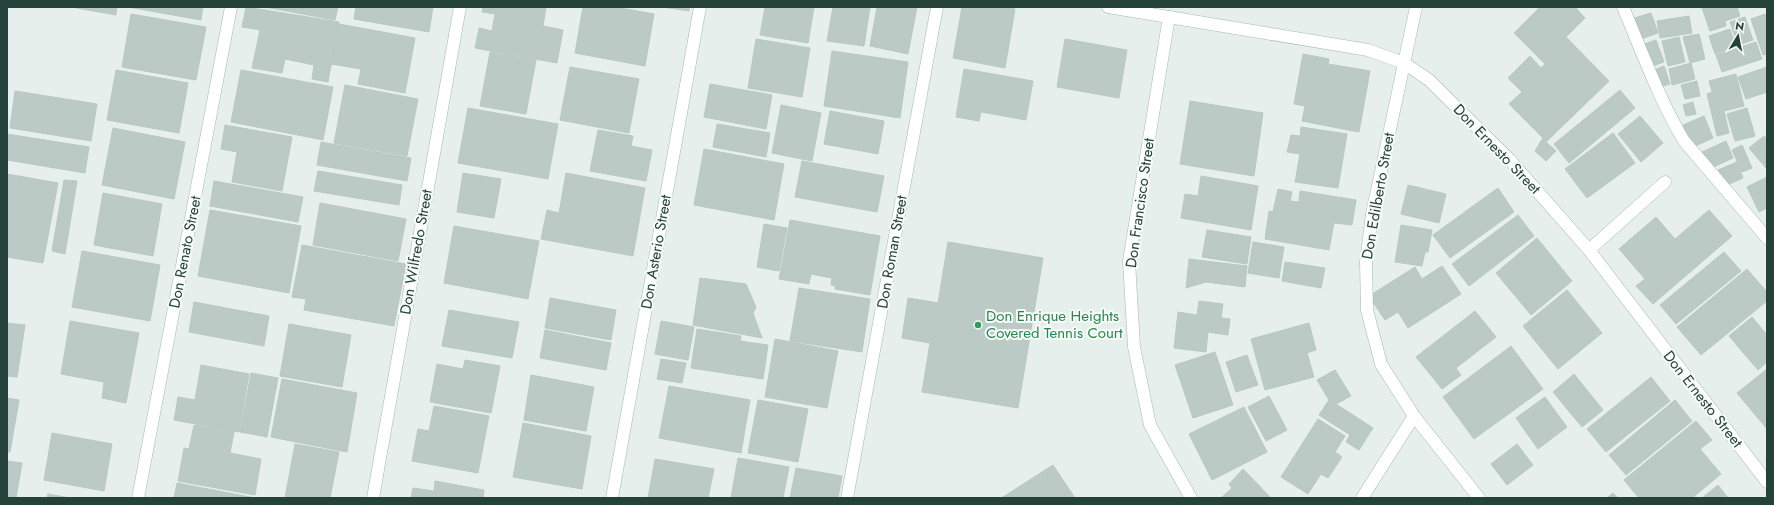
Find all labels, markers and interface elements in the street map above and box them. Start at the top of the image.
north arrow [1718,16,1758,56]
text: N [1734,18,1745,35]
street label: Don Ernesto Street [1448,99,1546,199]
street label: Don Edilberto Street [1356,130,1400,261]
street label: Don Francisco Street [1120,136,1160,269]
street label: Don Wilfredo Street [394,187,438,316]
street label: Don Asterio Street [635,193,677,311]
street label: Don Roman Street [871,193,913,310]
street label: Don Renato Street [163,194,207,310]
place label: Don Enrique Heights Covered Tennis Court [986,305,1123,344]
marker: Don Enrique Heights Covered Tennis Court [973,320,983,330]
street label: Don Ernesto Street [1658,346,1748,453]

